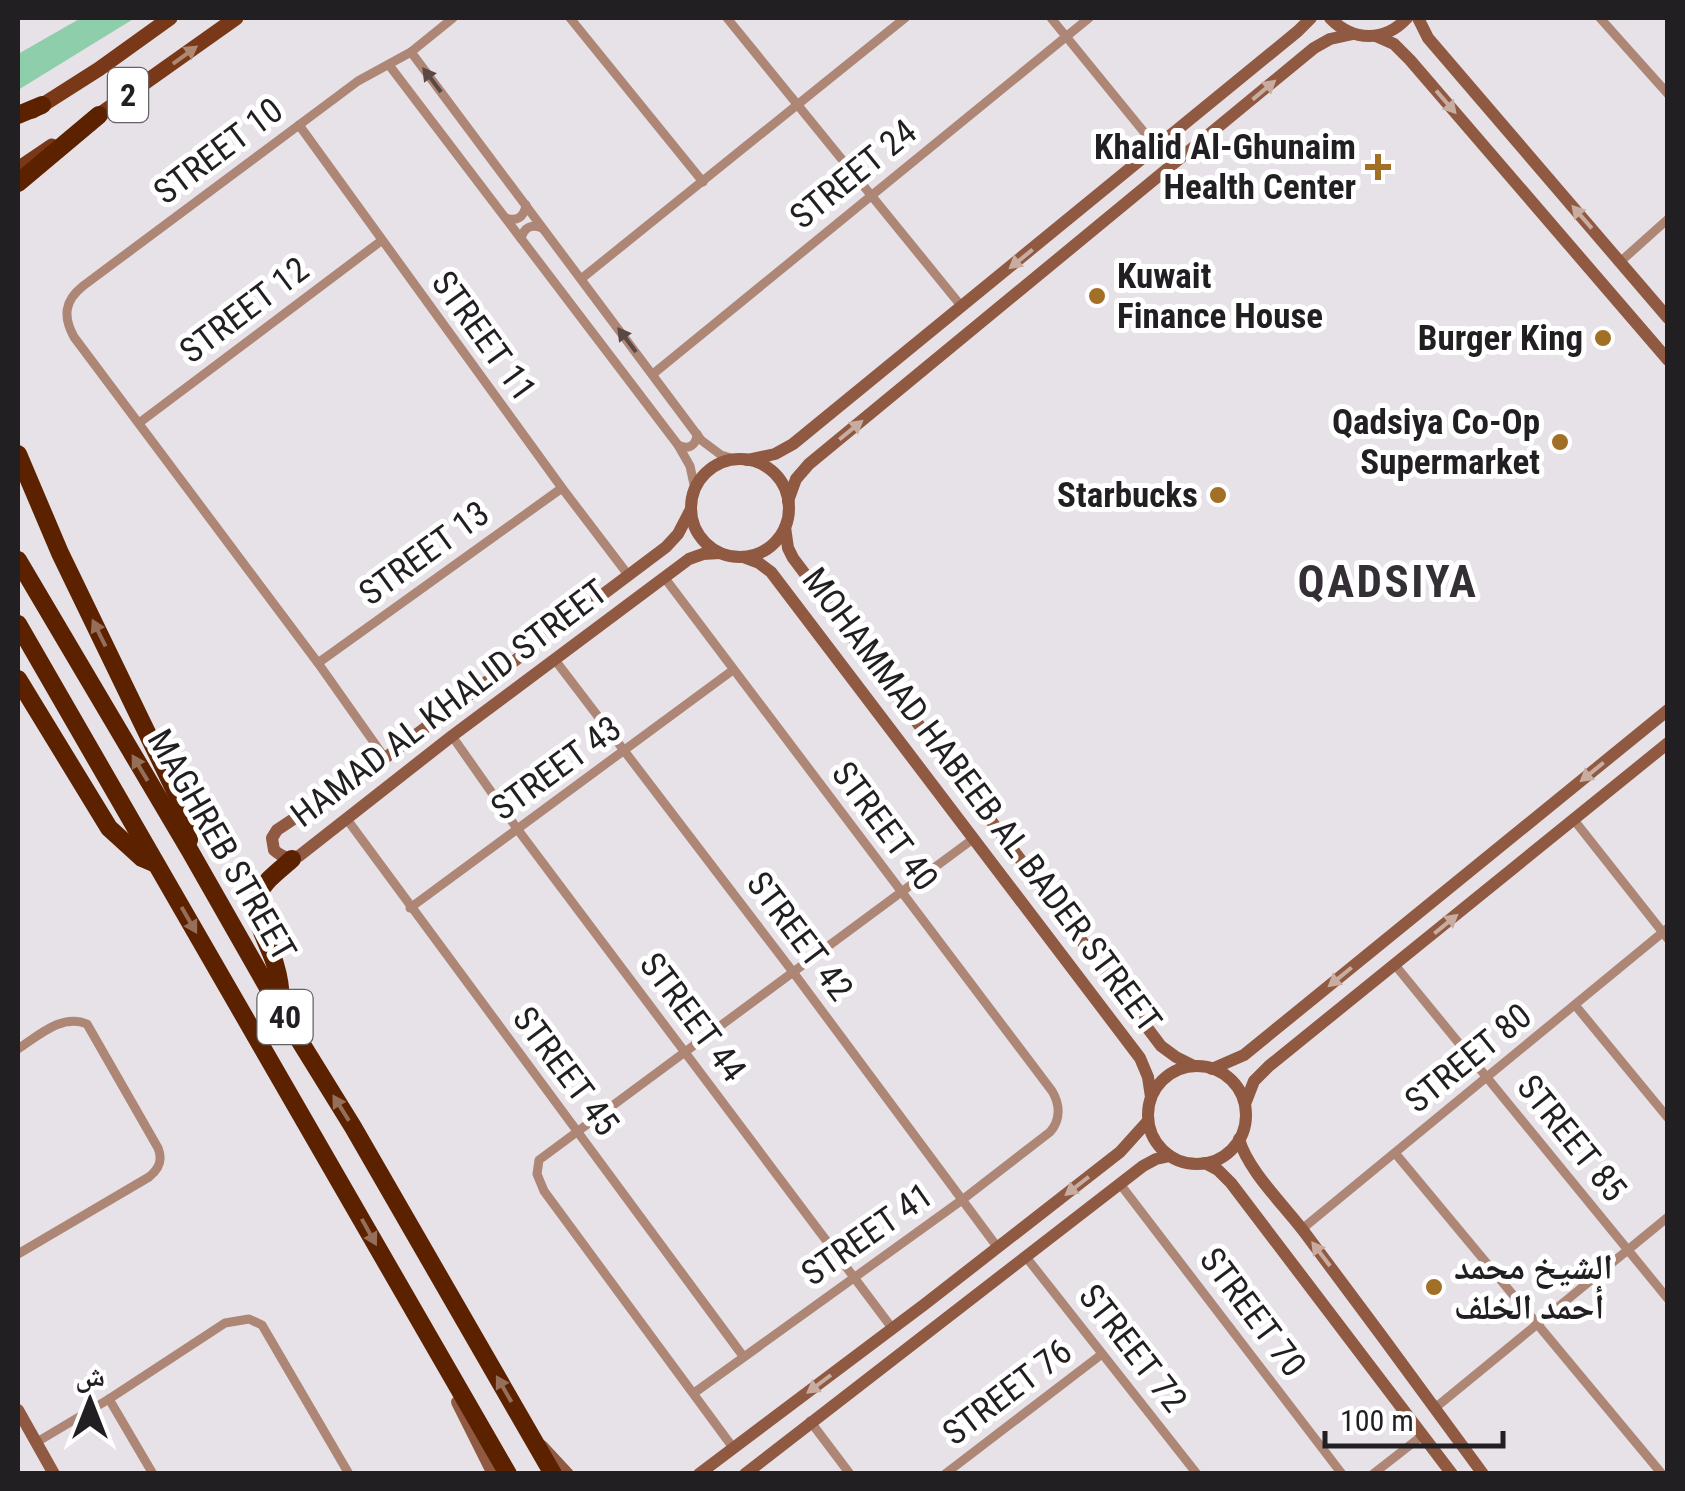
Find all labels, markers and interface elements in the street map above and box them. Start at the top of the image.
one-way arrow [172,46,198,65]
one-way arrow [422,67,442,93]
road number: 2 [108,68,148,122]
one-way arrow [1252,80,1277,101]
one-way arrow [1435,89,1457,114]
street label: STREET 10 [146,90,291,213]
street label: STREET 24 [782,111,925,238]
place label: Khalid Al-Ghunaim Health Center [1094,127,1356,208]
marker: Khalid Al-Ghunaim Health Center [1365,154,1391,180]
one-way arrow [1571,205,1593,230]
one-way arrow [1009,248,1034,269]
street label: STREET 12 [172,249,317,372]
place label: Kuwait Finance House [1117,256,1323,337]
street label: STREET 11 [423,263,544,409]
marker: Kuwait Finance House [1086,285,1108,307]
place label: Burger King [1418,318,1583,359]
one-way arrow [618,327,638,353]
marker: Burger King [1592,327,1614,349]
place label: Qadsiya Co-Op Supermarket [1332,402,1540,483]
one-way arrow [838,420,864,441]
marker: Qadsiya Co-Op Supermarket [1549,431,1571,453]
place label: Starbucks [1057,475,1198,516]
marker: Starbucks [1207,484,1229,506]
street label: STREET 13 [351,493,497,614]
district label: QADSIYA [1298,555,1478,608]
street label: MOHAMMAD HABEEB AL BADER STREET [793,560,1170,1041]
street label: HAMAD AL KHALID STREET [283,571,615,836]
one-way arrow [91,618,108,647]
street label: STREET 43 [483,708,629,829]
street label: MAGHREB STREET [139,722,304,968]
one-way arrow [132,754,149,782]
street label: STREET 40 [823,754,946,899]
one-way arrow [1580,761,1605,782]
street label: STREET 42 [738,864,861,1009]
one-way arrow [180,906,198,934]
one-way arrow [1433,914,1458,935]
street label: STREET 44 [631,945,754,1090]
one-way arrow [1328,966,1353,987]
road number: 40 [258,990,312,1044]
street label: STREET 80 [1397,995,1540,1122]
street label: STREET 45 [504,999,627,1144]
street label: STREET 85 [1508,1067,1635,1210]
one-way arrow [333,1094,350,1122]
street label: STREET 41 [794,1175,941,1294]
one-way arrow [1064,1176,1090,1197]
one-way arrow [360,1218,377,1247]
street label: STREET 70 [1191,1240,1314,1385]
one-way arrow [1311,1241,1331,1267]
place label: الشيخ محمد أحمد الخلف [1454,1247,1613,1328]
marker: الشيخ محمد أحمد الخلف [1423,1276,1445,1298]
street label: STREET 72 [1070,1277,1195,1420]
street label: STREET 76 [935,1331,1080,1454]
north arrow [40,1351,140,1451]
text: ش [75,1360,105,1393]
one-way arrow [806,1374,832,1394]
one-way arrow [496,1375,513,1403]
scale bar [1325,1386,1502,1448]
text: 100 m [1340,1403,1414,1438]

